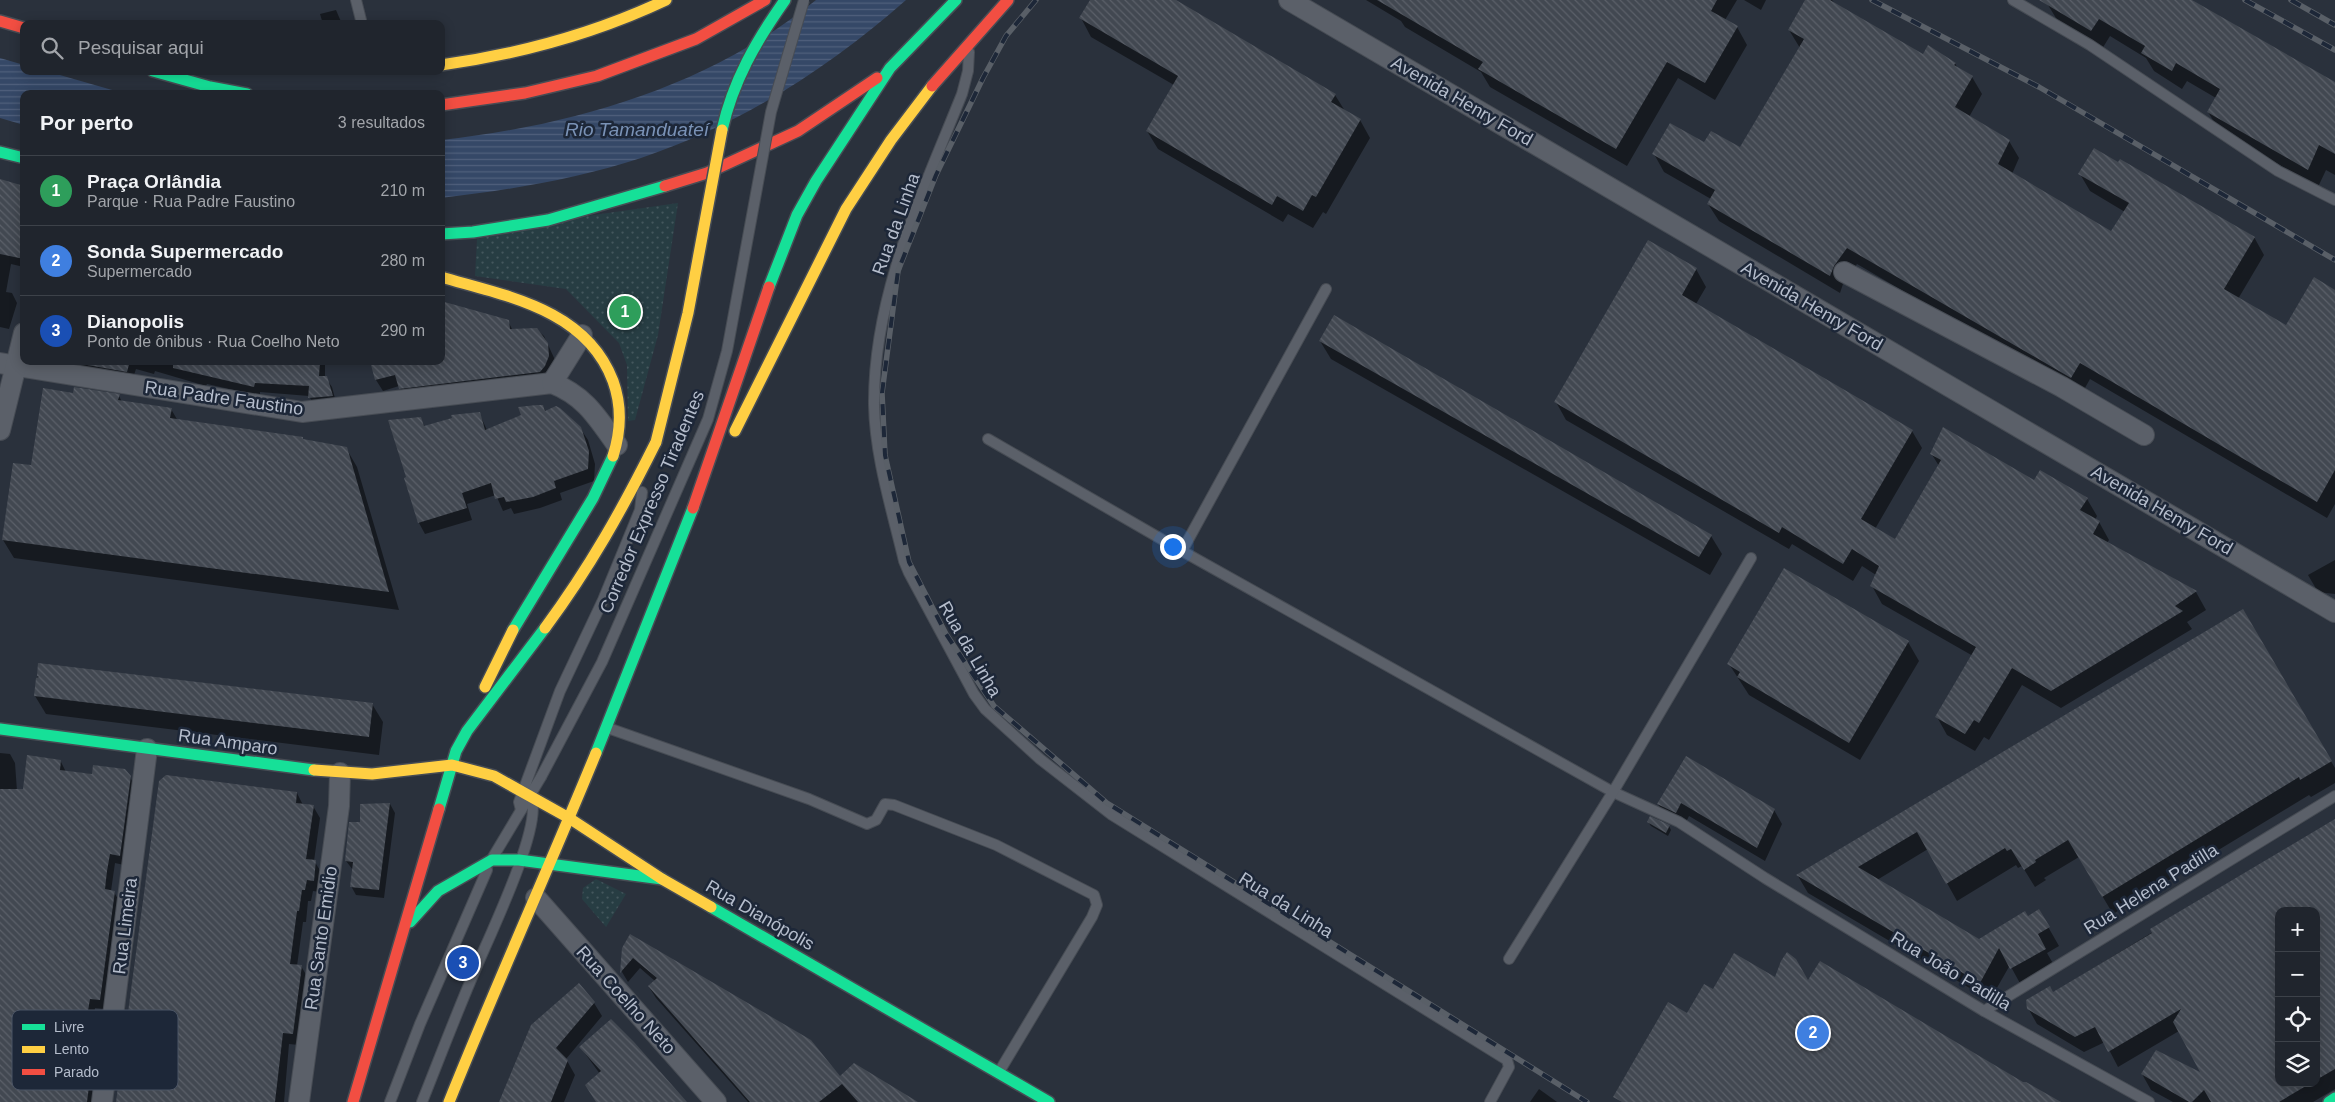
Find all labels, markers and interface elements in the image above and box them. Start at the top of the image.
search box [20,20,445,75]
icon: search [38,34,66,62]
text: Pesquisar aqui [78,37,204,58]
street label: Avenida Henry Ford [1388,52,1536,150]
text: Por perto [40,111,133,134]
text: 3 resultados [338,114,425,131]
water label: Rio Tamanduateí [565,119,711,140]
street label: Rua da Linha [868,169,924,278]
text: Praça Orlândia [87,171,221,192]
text: 1 [52,182,60,199]
text: 210 m [381,182,425,199]
text: Parque · Rua Padre Faustino [87,193,295,210]
text: Sonda Supermercado [87,241,283,262]
text: 2 [52,252,60,269]
text: 280 m [381,252,425,269]
street label: Avenida Henry Ford [1738,257,1886,355]
text: Supermercado [87,263,192,280]
pin: 1 [609,293,641,331]
text: Dianopolis [87,311,184,332]
text: 3 [52,322,60,339]
text: 290 m [381,322,425,339]
text: Ponto de ônibus · Rua Coelho Neto [87,333,340,350]
street label: Rua Padre Faustino [143,377,305,419]
street label: Corredor Expresso Tiradentes [596,388,708,616]
street label: Avenida Henry Ford [2088,461,2236,559]
your location [1160,534,1186,560]
street label: Rua da Linha [935,598,1006,701]
street label: Rua Amparo [177,725,279,759]
street label: Rua Helena Padilla [2080,839,2222,938]
street label: Rua Santo Emidio [301,865,341,1011]
street label: Rua da Linha [1235,868,1338,942]
street label: Rua Limeira [109,876,141,975]
street label: Rua Dianópolis [702,876,818,954]
map controls [2275,907,2320,1087]
button: + [2275,907,2320,952]
street label: Rua João Padilla [1888,927,2015,1015]
street label: Rua Coelho Neto [572,942,680,1058]
pin: 3 [447,944,479,982]
button: − [2275,952,2320,997]
button: locate [2275,997,2320,1042]
legend [12,1010,178,1090]
pin: 2 [1797,1014,1829,1052]
text: Livre [54,1019,85,1035]
text: Lento [54,1041,89,1057]
button: layers [2275,1042,2320,1087]
text: Parado [54,1064,99,1080]

